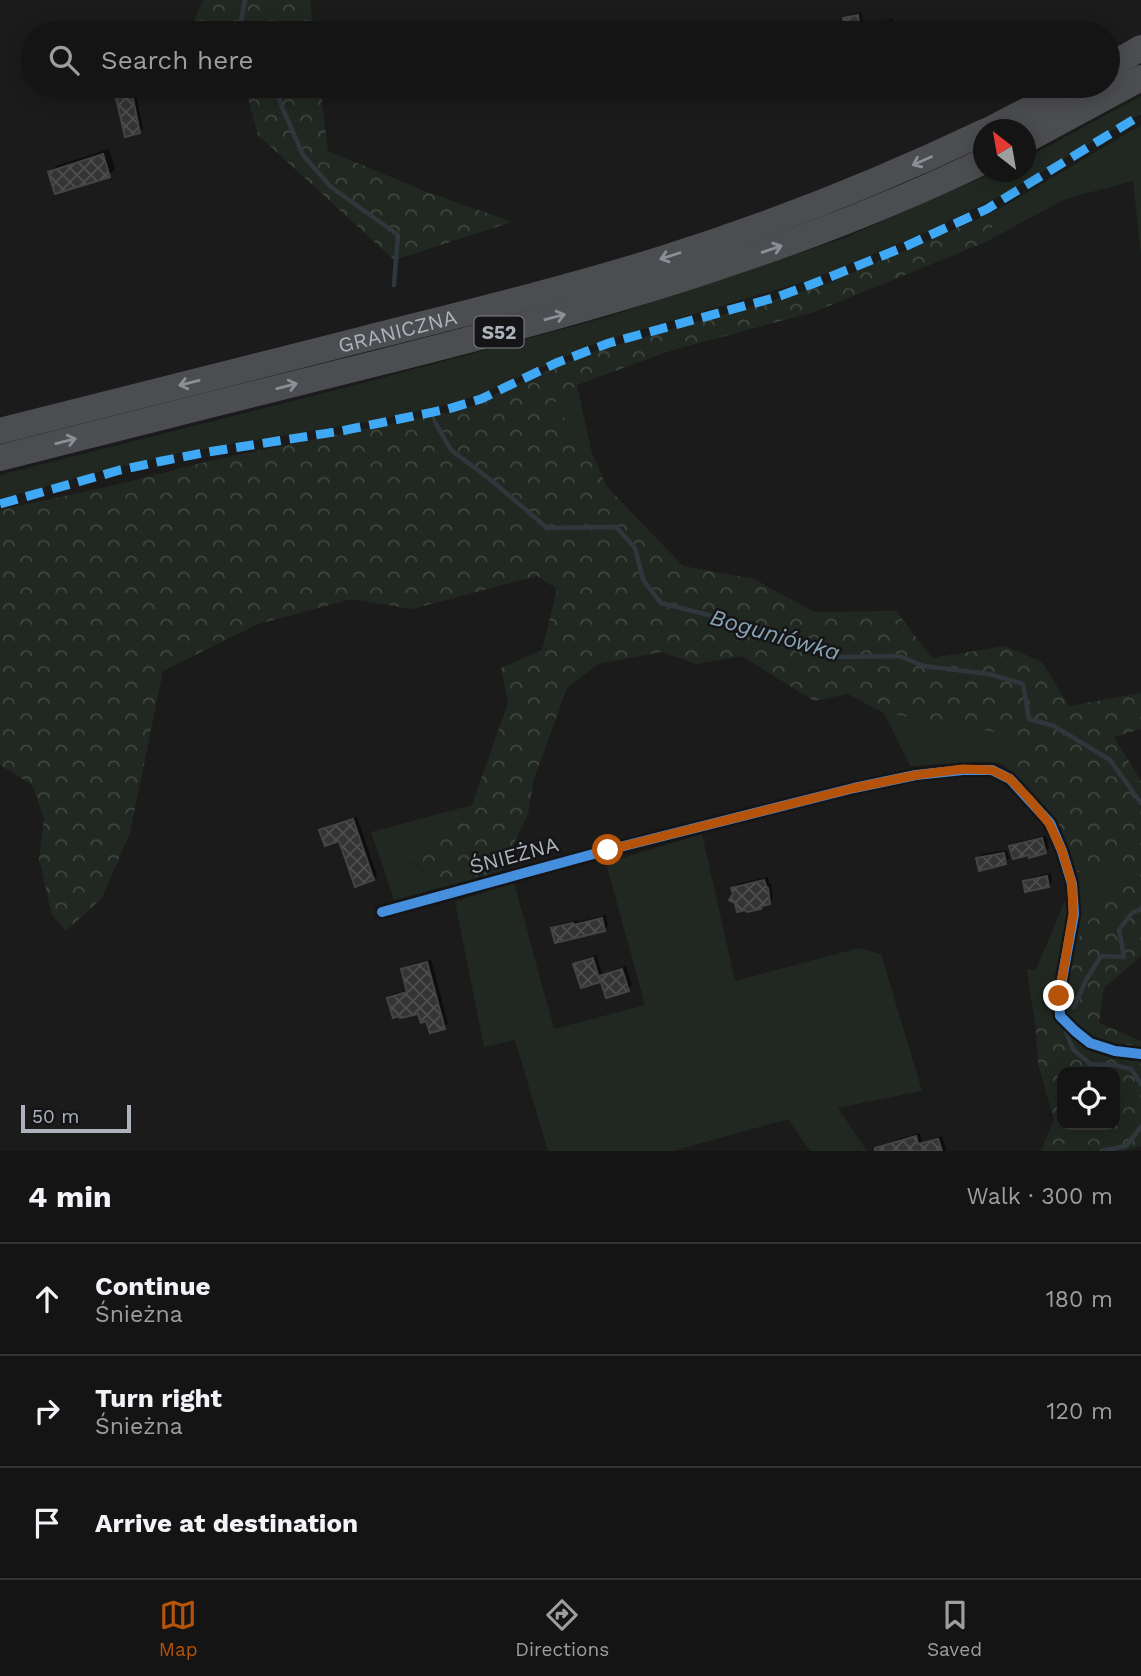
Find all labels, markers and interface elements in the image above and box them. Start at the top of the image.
search box [21,21,1120,98]
icon: search [45,41,83,79]
text: Search here [101,45,253,75]
north arrow [973,119,1036,182]
one-way arrow [911,155,933,168]
one-way arrow [760,242,782,254]
one-way arrow [659,251,681,264]
street label: GRANICZNA [335,303,459,357]
one-way arrow [543,310,565,323]
road number: S52 [475,316,524,348]
one-way arrow [179,377,201,390]
one-way arrow [275,379,298,392]
one-way arrow [54,434,77,447]
water label: Boguniówka [707,604,843,666]
street label: ŚNIEŻNA [467,831,561,879]
route start [592,834,623,865]
route end [1043,980,1074,1011]
map controls [1057,1067,1120,1130]
button: locate [1057,1067,1120,1130]
scale bar [21,1102,131,1134]
text: 50 m [32,1105,79,1128]
text: 4 min [28,1179,112,1214]
text: Walk · 300 m [967,1183,1113,1210]
text: Continue [95,1271,211,1301]
icon: ahead [28,1280,66,1318]
text: 180 m [1046,1286,1113,1313]
text: Śnieżna [95,1301,183,1328]
text: Turn right [95,1383,222,1413]
icon: right [28,1392,66,1430]
text: 120 m [1047,1398,1113,1425]
text: Śnieżna [95,1413,183,1440]
icon: arrive [28,1504,66,1542]
text: Arrive at destination [95,1508,358,1538]
tab: Map [159,1596,198,1661]
tab: Directions [515,1596,609,1661]
tab: Saved [927,1596,982,1661]

